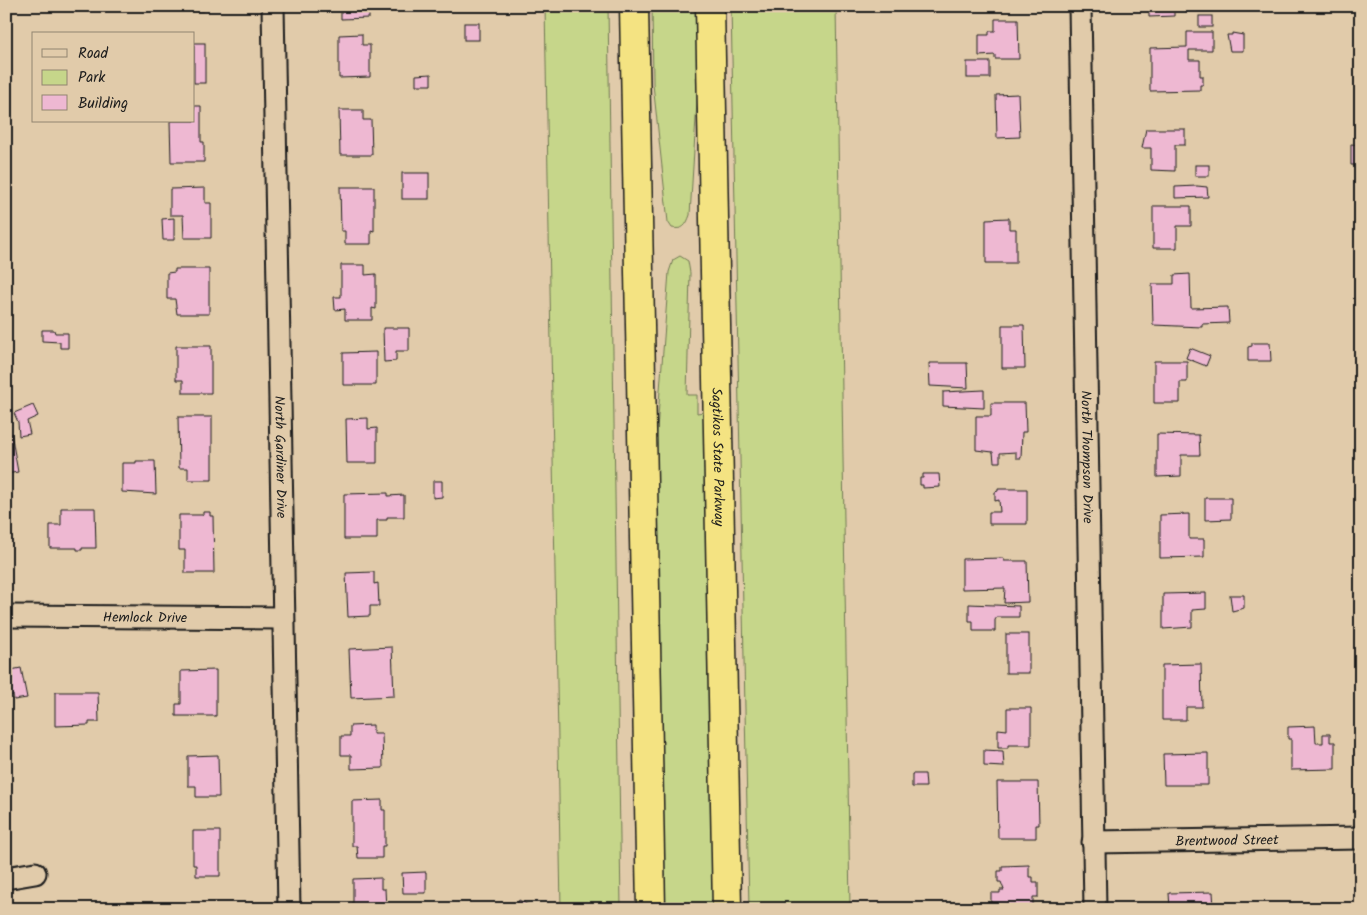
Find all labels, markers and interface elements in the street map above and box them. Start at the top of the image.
legend [32,32,195,122]
text: Road [78,42,109,66]
text: Park [78,66,106,90]
text: Building [78,92,128,116]
street label: Sagtikos State Parkway [705,387,730,527]
street label: North Thompson Drive [1074,390,1099,524]
street label: North Gardiner Drive [268,396,292,519]
street label: Hemlock Drive [103,607,188,629]
street label: Brentwood Street [1175,829,1279,853]

